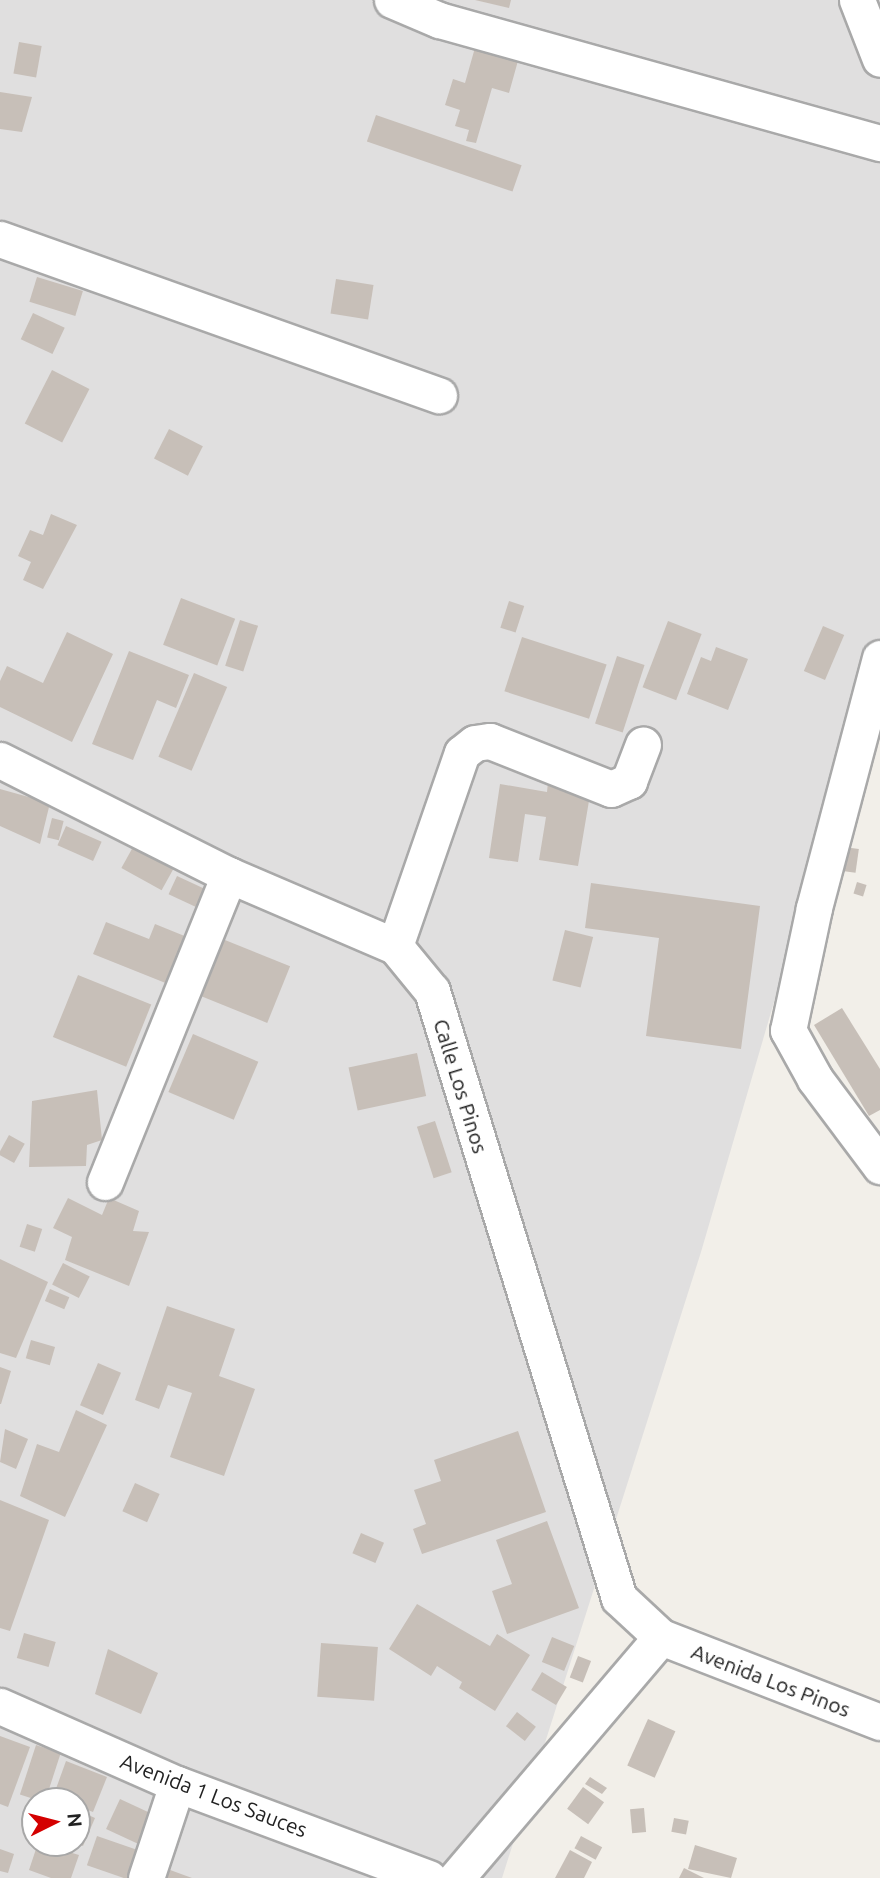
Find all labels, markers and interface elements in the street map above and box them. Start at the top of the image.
street label: Calle Los Pinos [429,1016,493,1156]
street label: Avenida Los Pinos [688,1638,854,1722]
street label: Avenida 1 Los Sauces [117,1748,311,1842]
north arrow [21,1787,91,1857]
text: N [63,1812,87,1828]

